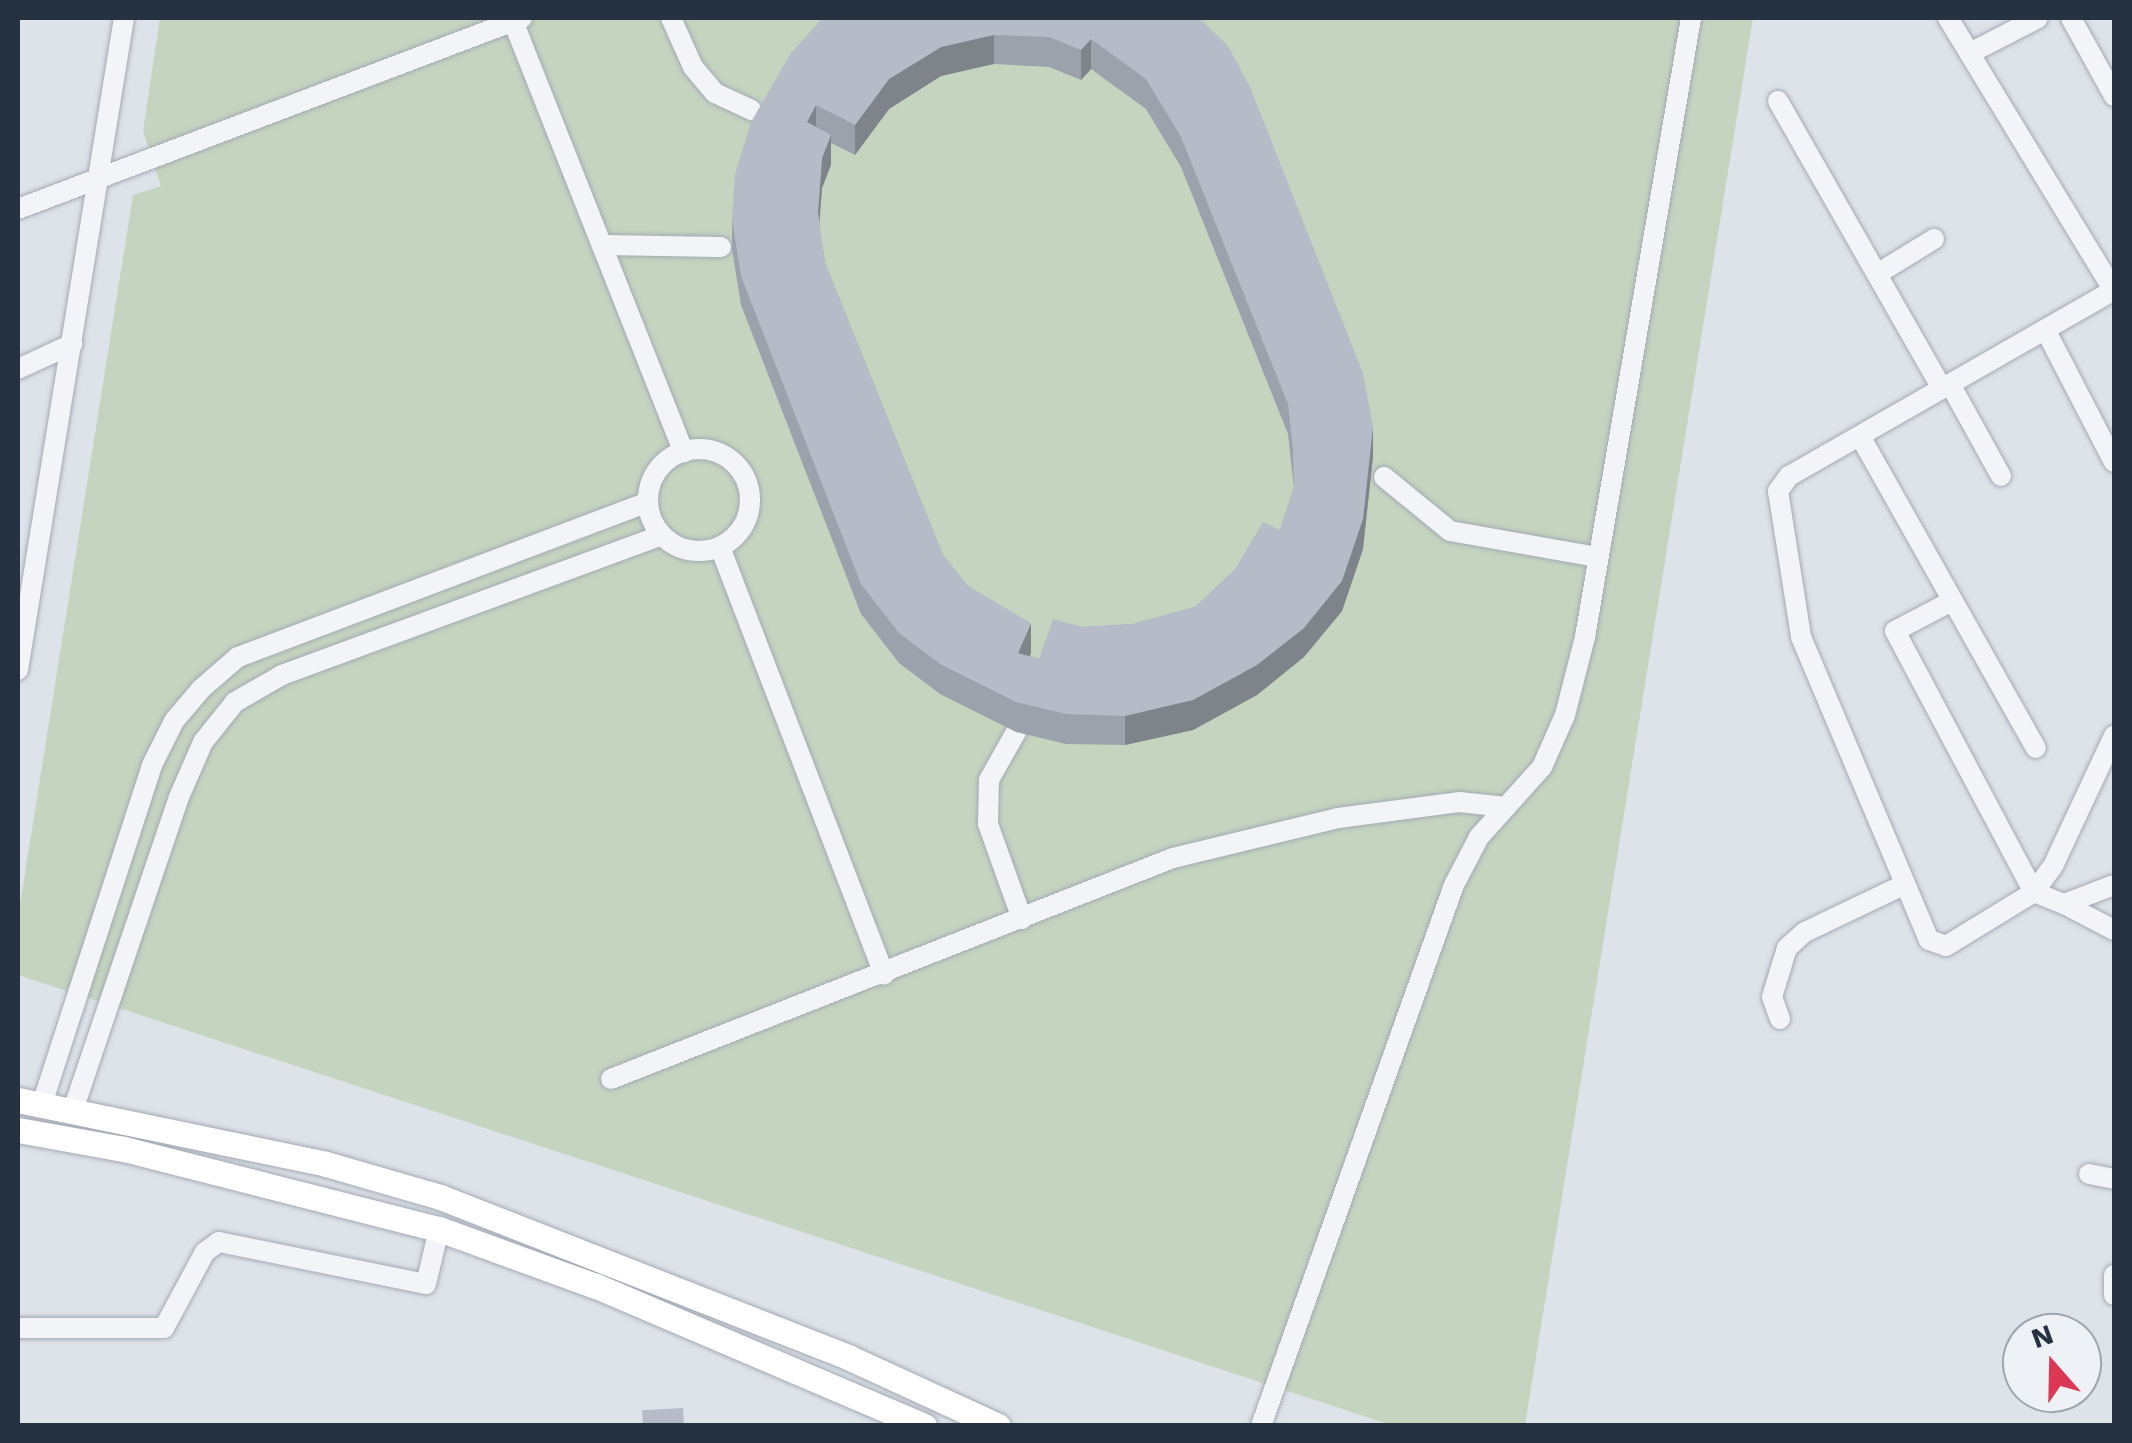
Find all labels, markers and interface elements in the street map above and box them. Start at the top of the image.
north arrow [2002,1313,2102,1413]
text: N [2027,1317,2058,1355]

